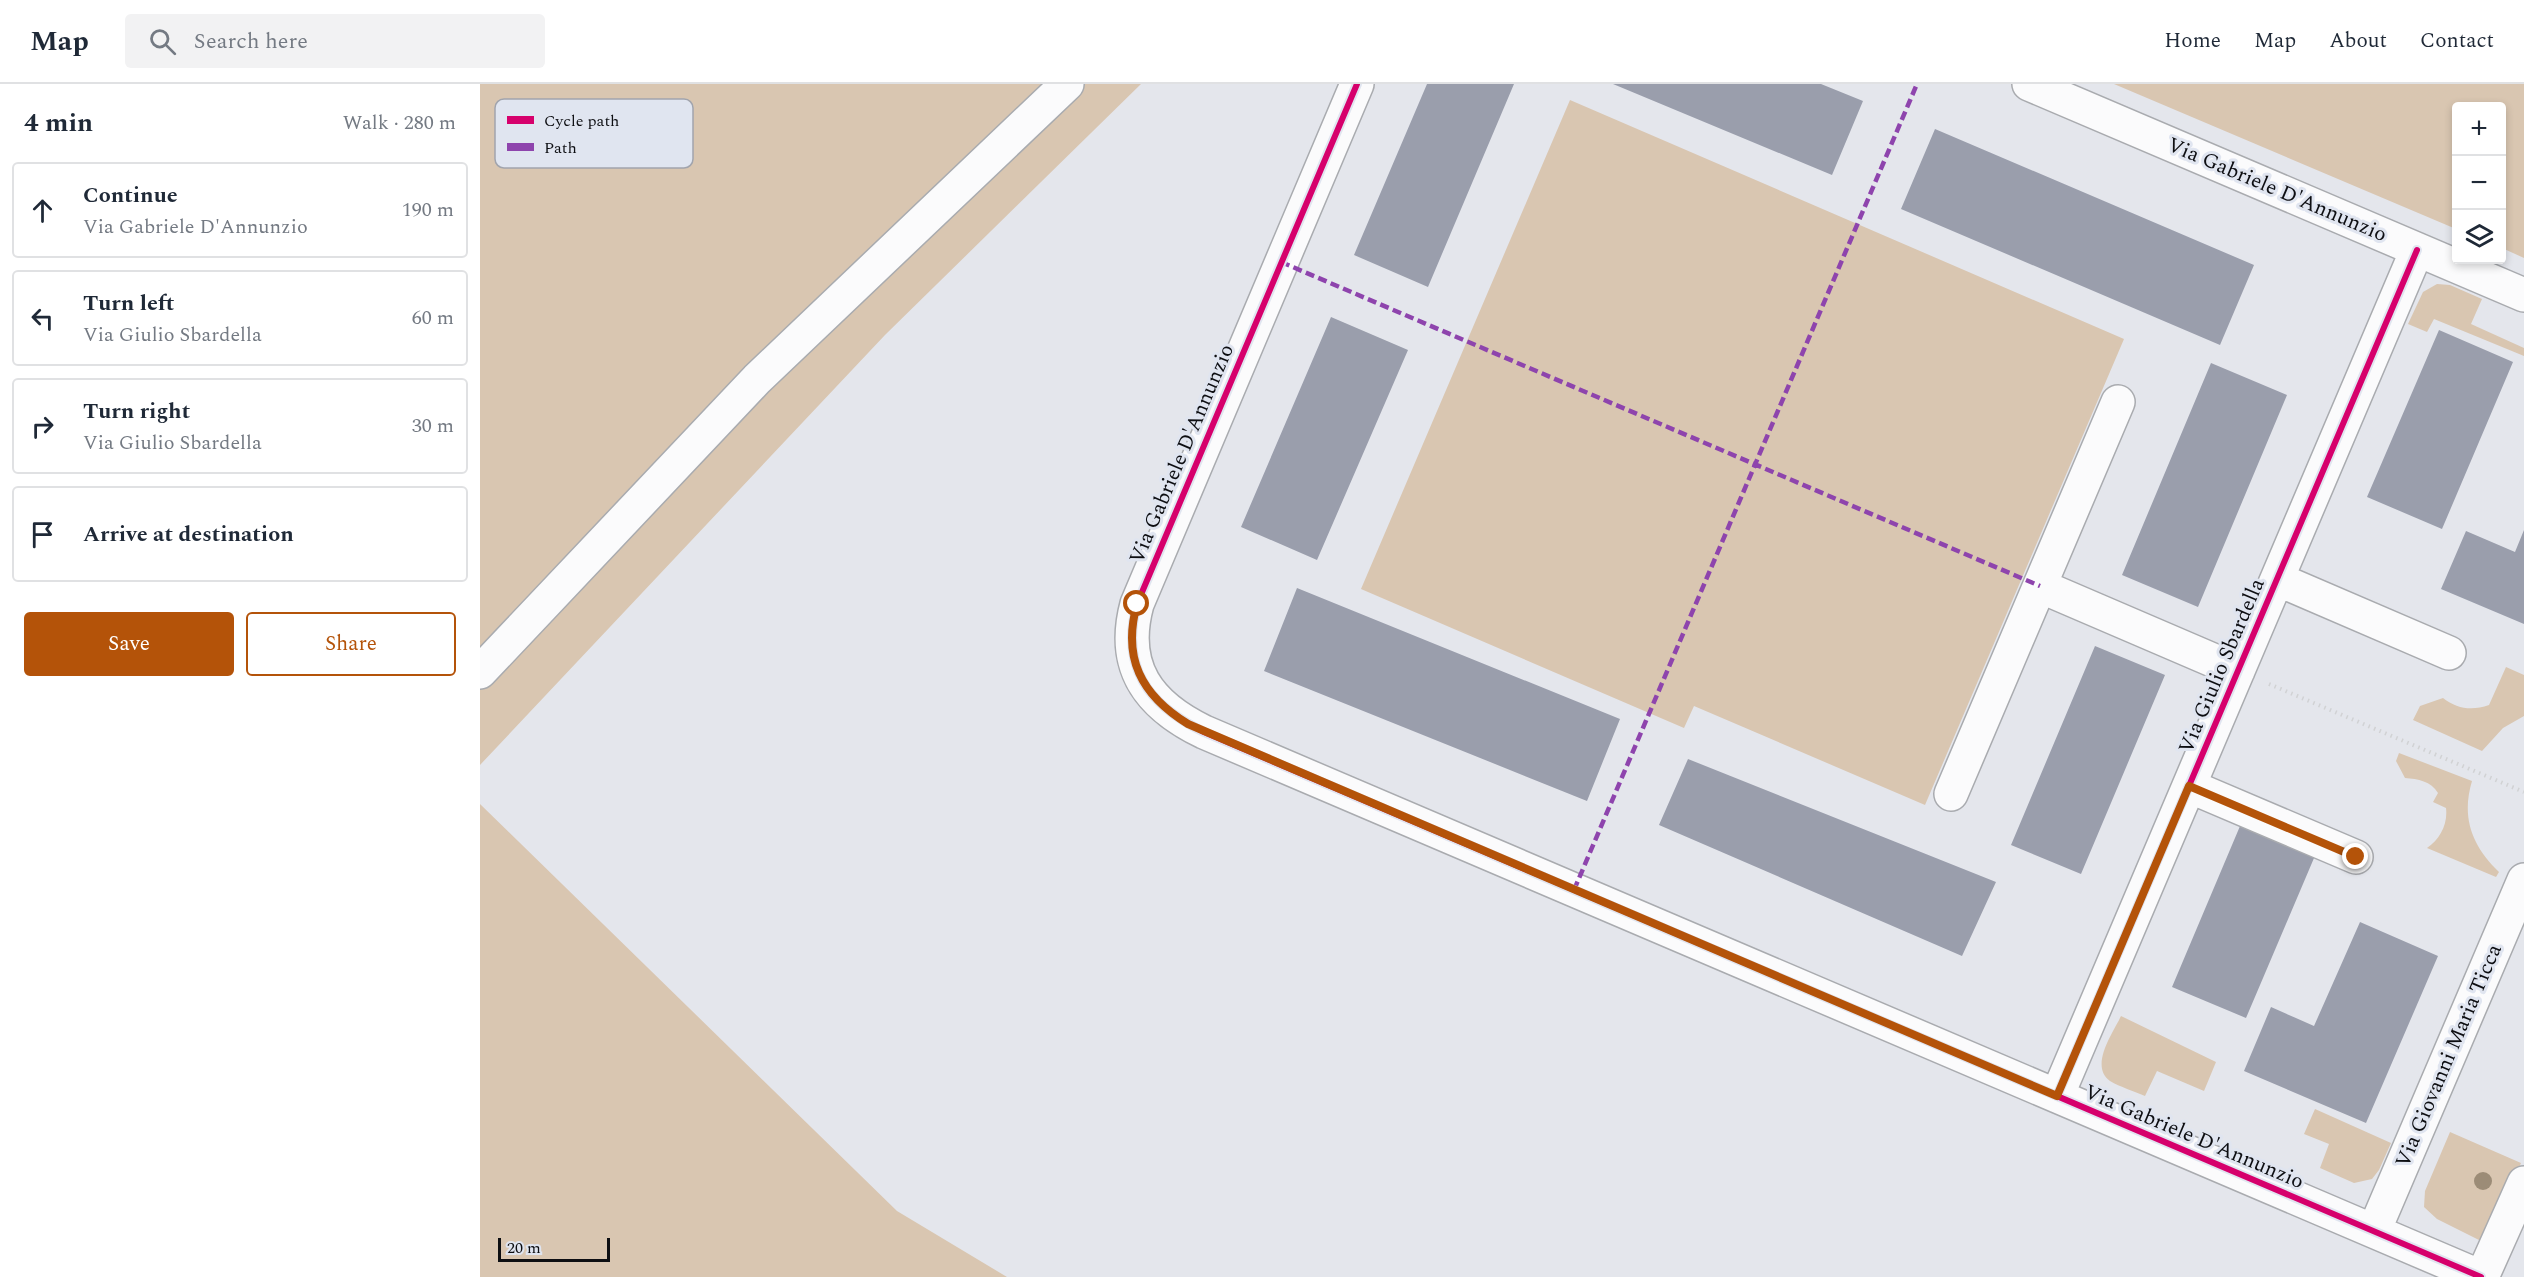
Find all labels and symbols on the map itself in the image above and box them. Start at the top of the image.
legend [495,99,693,168]
text: Cycle path [544,109,619,133]
street label: Via Gabriele D'Annunzio [2162,129,2392,251]
text: Path [544,136,577,160]
street label: Via Gabriele D'Annunzio [1121,339,1243,569]
street label: Via Giulio Sbardella [2171,573,2274,759]
route start [1123,590,1149,616]
route end [2342,843,2368,869]
street label: Via Giovanni Maria Ticca [2387,939,2511,1173]
street label: Via Gabriele D'Annunzio [2079,1076,2309,1198]
scale bar [498,1235,610,1262]

